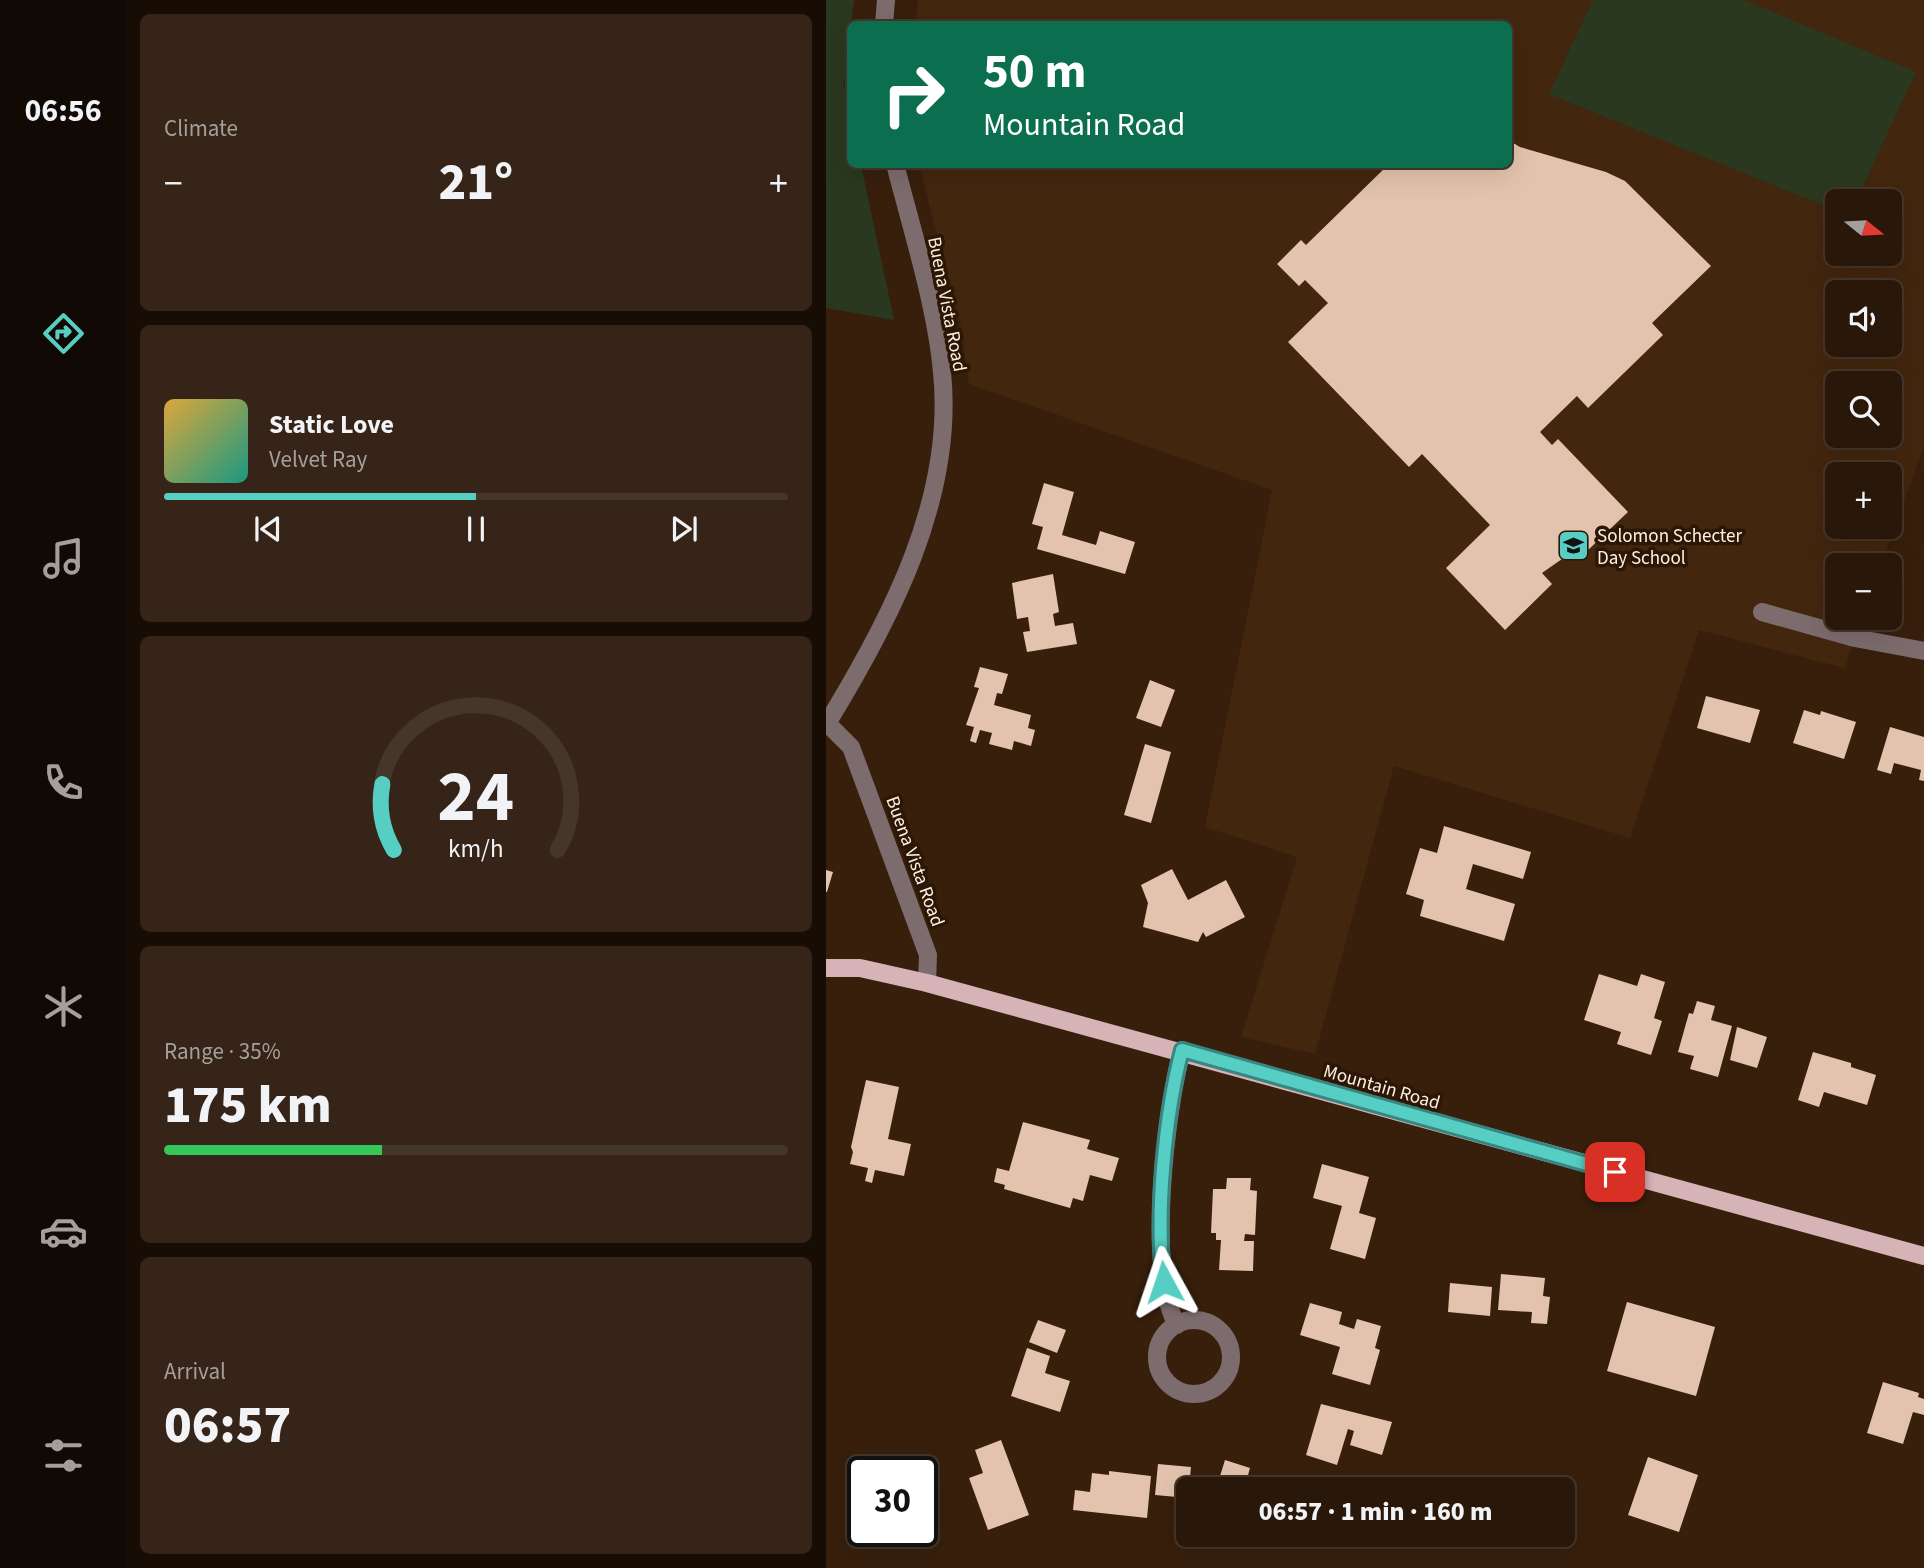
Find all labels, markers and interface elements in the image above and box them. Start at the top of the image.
text: 50 m [983,37,1087,107]
icon: right [868,49,959,140]
text: 06:56 [24,88,102,134]
text: Mountain Road [983,102,1185,148]
text: Climate [164,112,238,145]
text: 21° [439,146,513,220]
text: − [164,157,183,211]
text: + [769,157,788,211]
north arrow [1825,189,1902,266]
map controls [1825,189,1902,630]
street label: Buena Vista Road [920,235,973,374]
button: sound [1825,280,1902,357]
icon: directions [39,309,88,358]
button: search [1825,371,1902,448]
text: Static Love [269,406,394,443]
text: Velvet Ray [269,443,367,476]
button: + [1825,462,1902,539]
icon: previous [249,510,287,548]
icon: pause [457,510,495,548]
icon: next [665,510,703,548]
place label: Solomon Schecter Day School [1597,523,1742,572]
school or university icon: Solomon Schecter Day School [1557,529,1591,563]
icon: music [39,534,88,583]
button: − [1825,553,1902,630]
text: 24 [438,745,514,849]
icon: phone [39,758,88,807]
street label: Buena Vista Road [878,793,951,930]
text: km/h [448,831,504,867]
icon: climate [39,982,88,1031]
text: Range · 35% [164,1035,281,1068]
street label: Mountain Road [1320,1058,1443,1117]
text: 175 km [164,1069,332,1143]
pin [1585,1142,1645,1202]
icon: arrive [1596,1153,1634,1191]
icon: car [39,1207,88,1256]
position arrow [1127,1245,1201,1319]
text: Arrival [164,1355,226,1388]
text: 06:57 [164,1389,291,1463]
icon: filters [39,1431,88,1480]
speed limit sign: 30 [847,1456,938,1547]
text: 06:57 · 1 min · 160 m [1259,1493,1492,1530]

